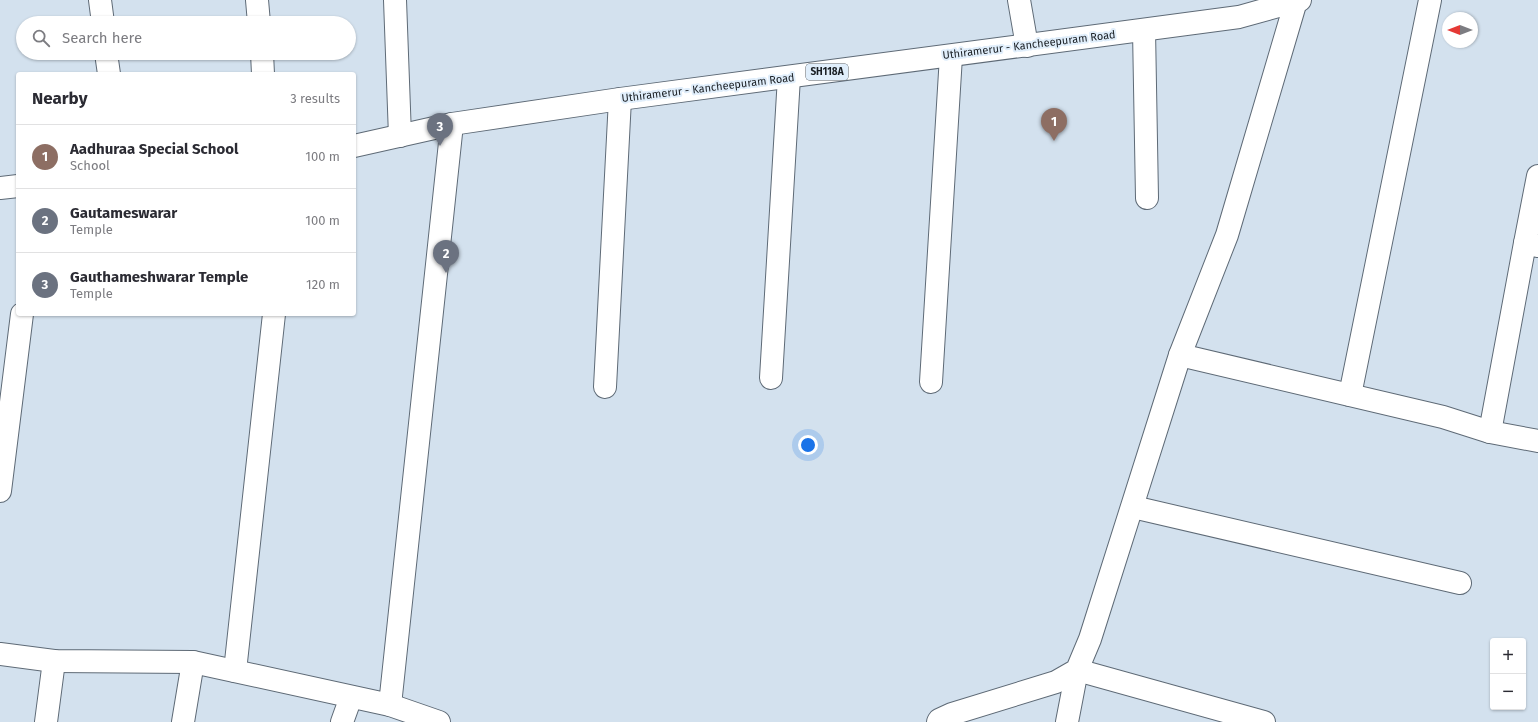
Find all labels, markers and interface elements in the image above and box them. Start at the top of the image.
north arrow [1442,12,1478,48]
search box [16,16,356,60]
icon: search [30,27,52,49]
street label: Uthiramerur - Kancheepuram Road [942,28,1116,62]
text: Search here [62,29,142,47]
road number: SH118A [806,64,848,80]
street label: Uthiramerur - Kancheepuram Road [621,71,795,105]
text: Nearby [32,88,87,109]
text: 3 results [290,91,340,106]
pin: 1 [1041,108,1067,141]
pin: 3 [427,113,453,146]
text: Aadhuraa Special School [70,140,238,158]
text: 1 [42,149,48,164]
text: 100 m [305,149,340,164]
text: School [70,158,110,173]
text: Gautameswarar [70,204,177,222]
text: 2 [42,213,48,228]
text: 100 m [305,213,340,228]
text: Temple [70,222,113,237]
pin: 2 [433,240,459,273]
text: Gauthameshwarar Temple [70,268,248,286]
text: 3 [42,277,48,292]
text: 120 m [306,277,340,292]
text: Temple [70,286,113,301]
your location [798,435,818,455]
map controls [1490,638,1526,710]
button: + [1490,638,1526,674]
button: − [1490,674,1526,710]

